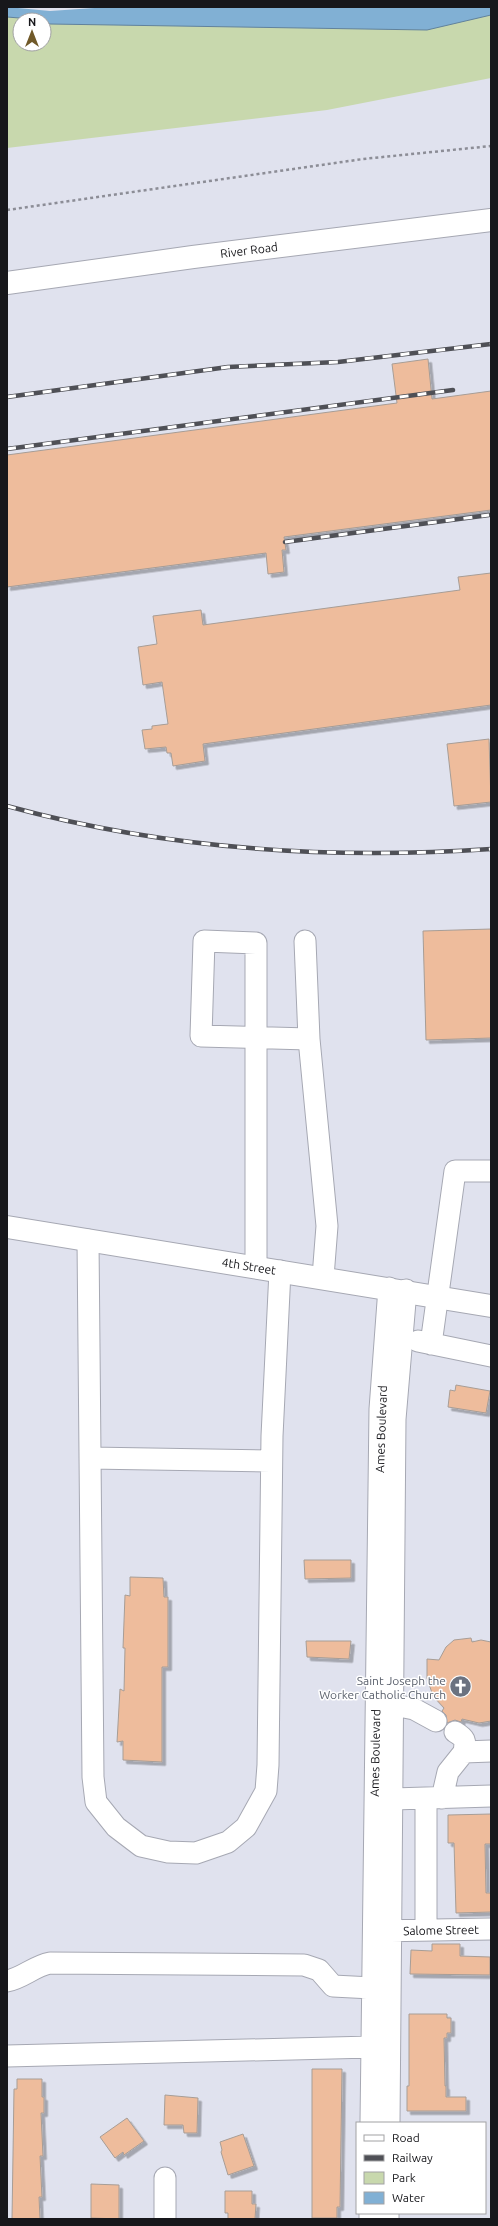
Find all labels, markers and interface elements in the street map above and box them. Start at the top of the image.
north arrow [12,12,52,52]
text: N [28,16,36,28]
street label: River Road [220,240,278,260]
street label: 4th Street [221,1255,277,1277]
street label: Ames Boulevard [373,1385,389,1473]
place label: Saint Joseph the Worker Catholic Church [319,1674,446,1701]
church icon: Saint Joseph the Worker Catholic Church [448,1674,474,1700]
street label: Ames Boulevard [368,1709,382,1797]
street label: Salome Street [403,1923,479,1937]
legend [356,2122,486,2214]
text: Road [392,2131,420,2144]
text: Railway [392,2151,433,2164]
text: Park [392,2171,416,2184]
text: Water [392,2191,425,2204]

